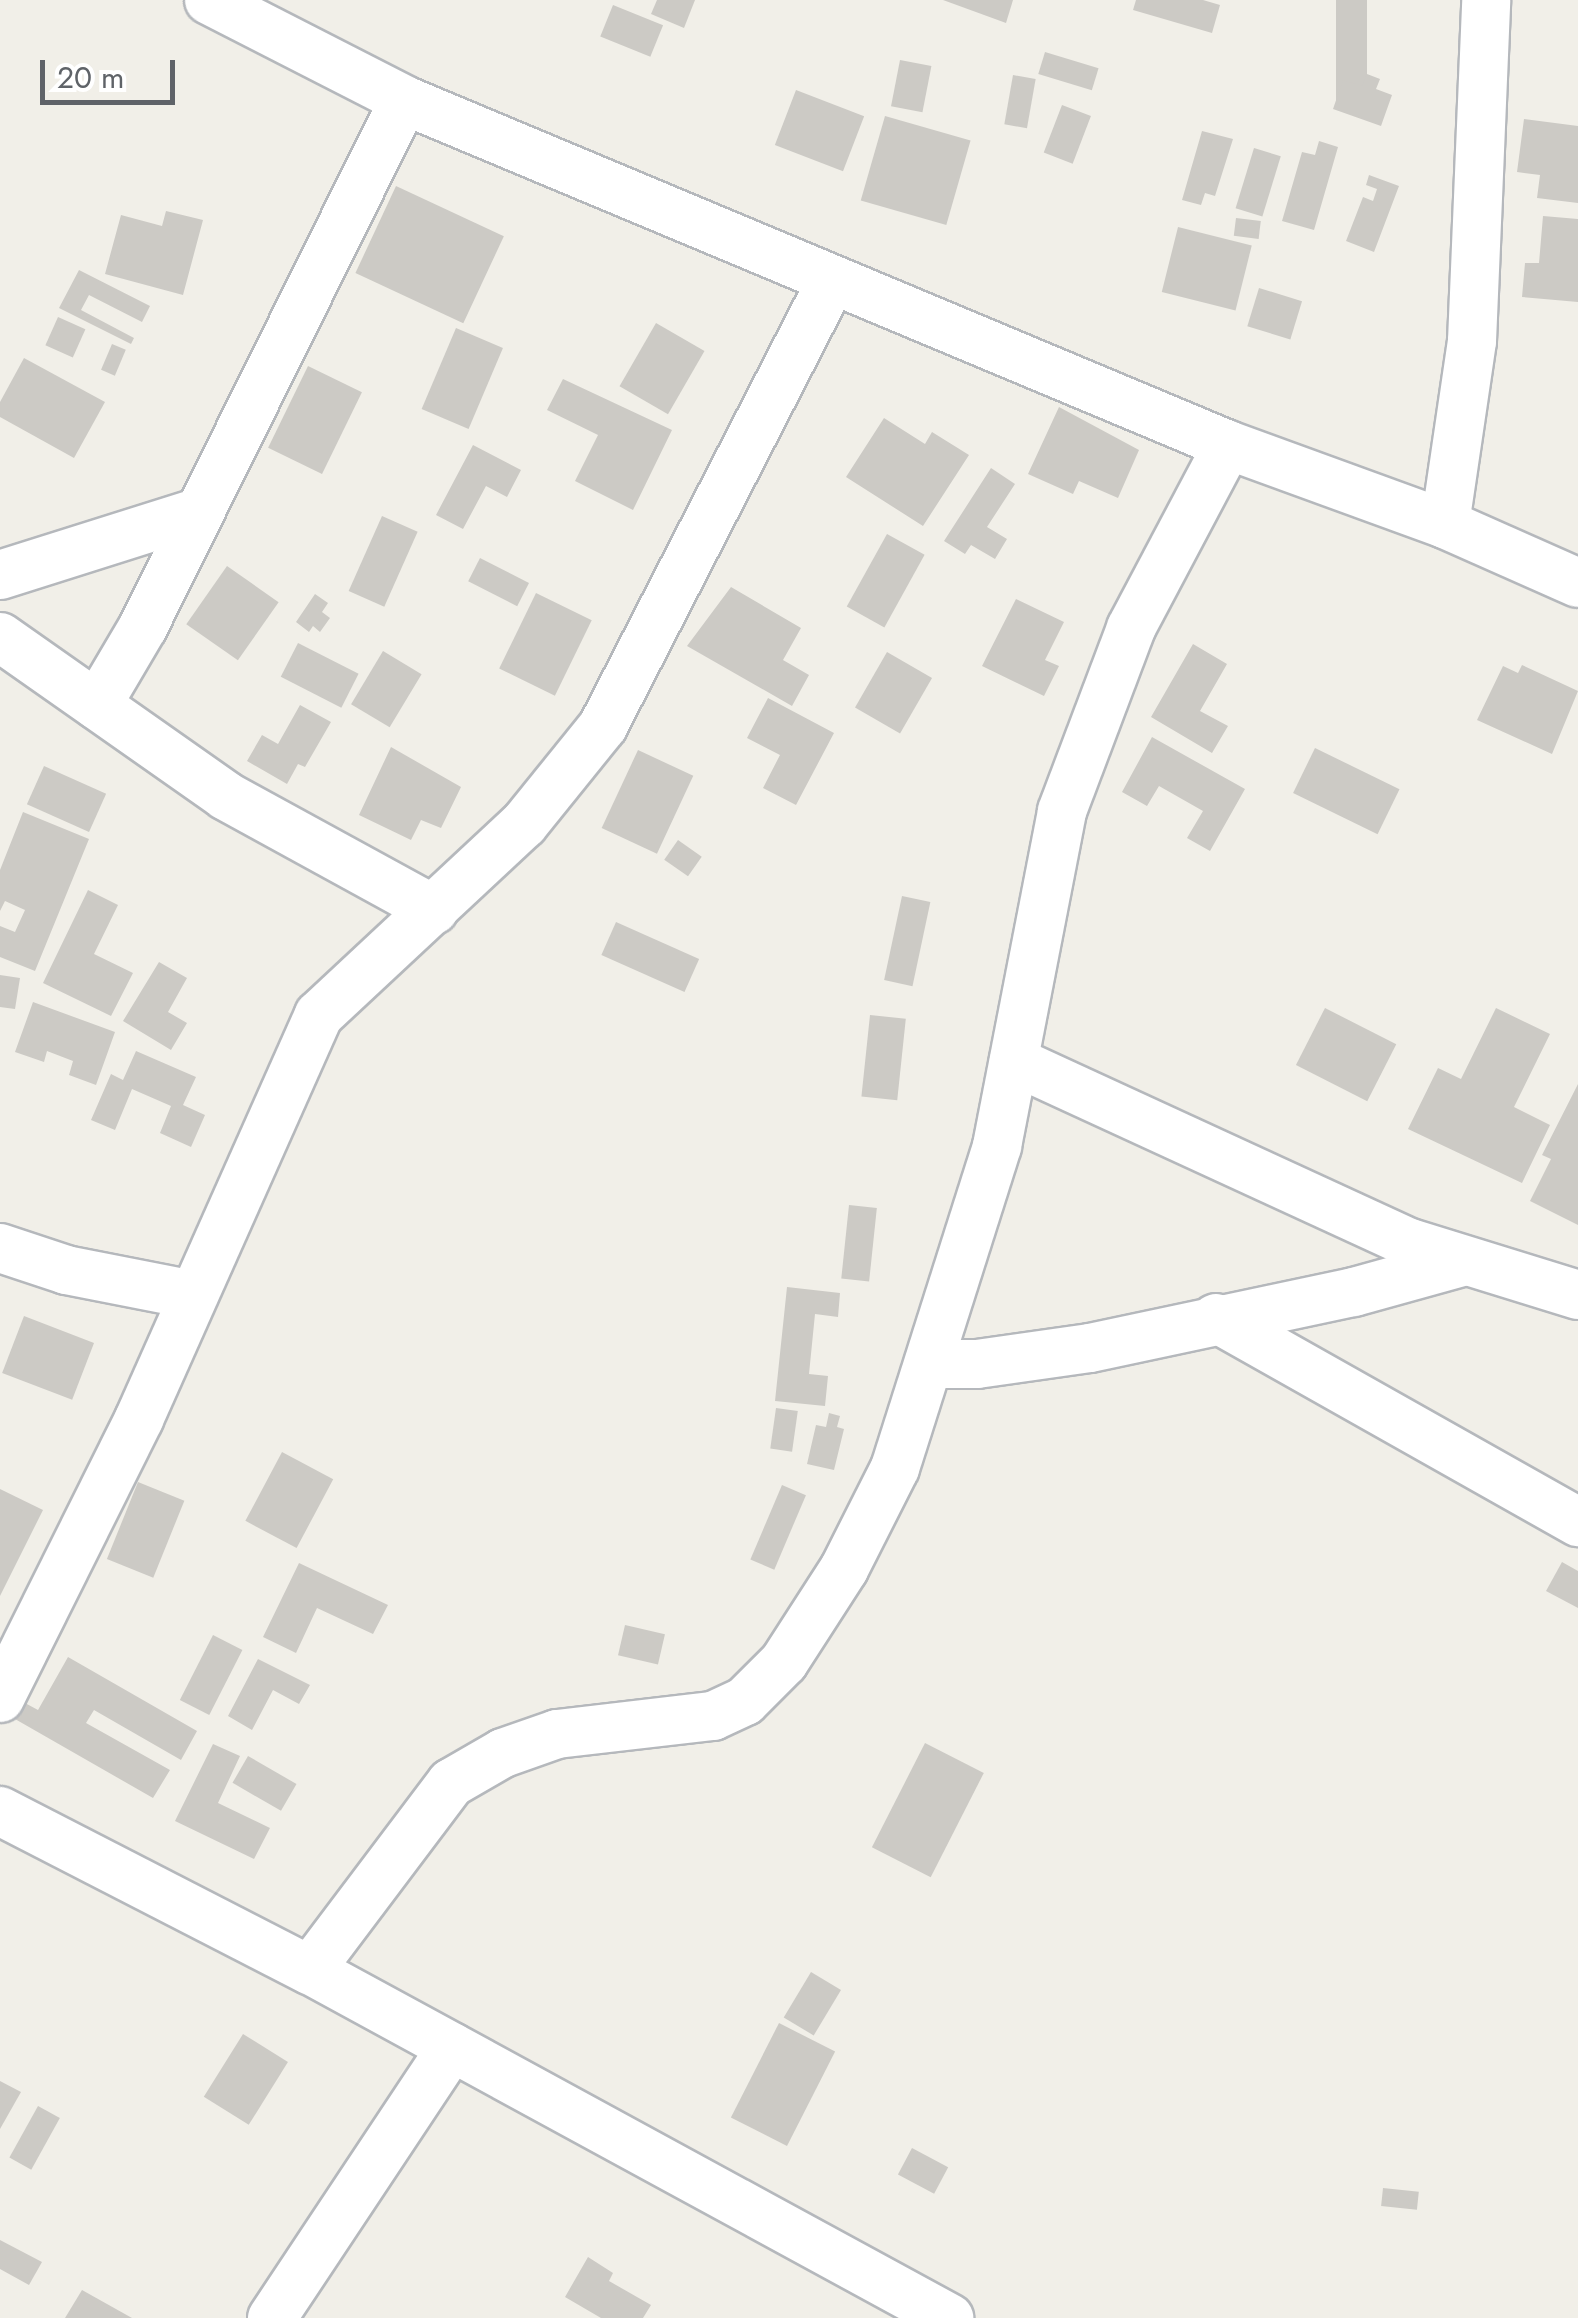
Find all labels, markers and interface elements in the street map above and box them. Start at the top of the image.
scale bar [45,40,180,102]
text: 20 m [57,56,124,99]

